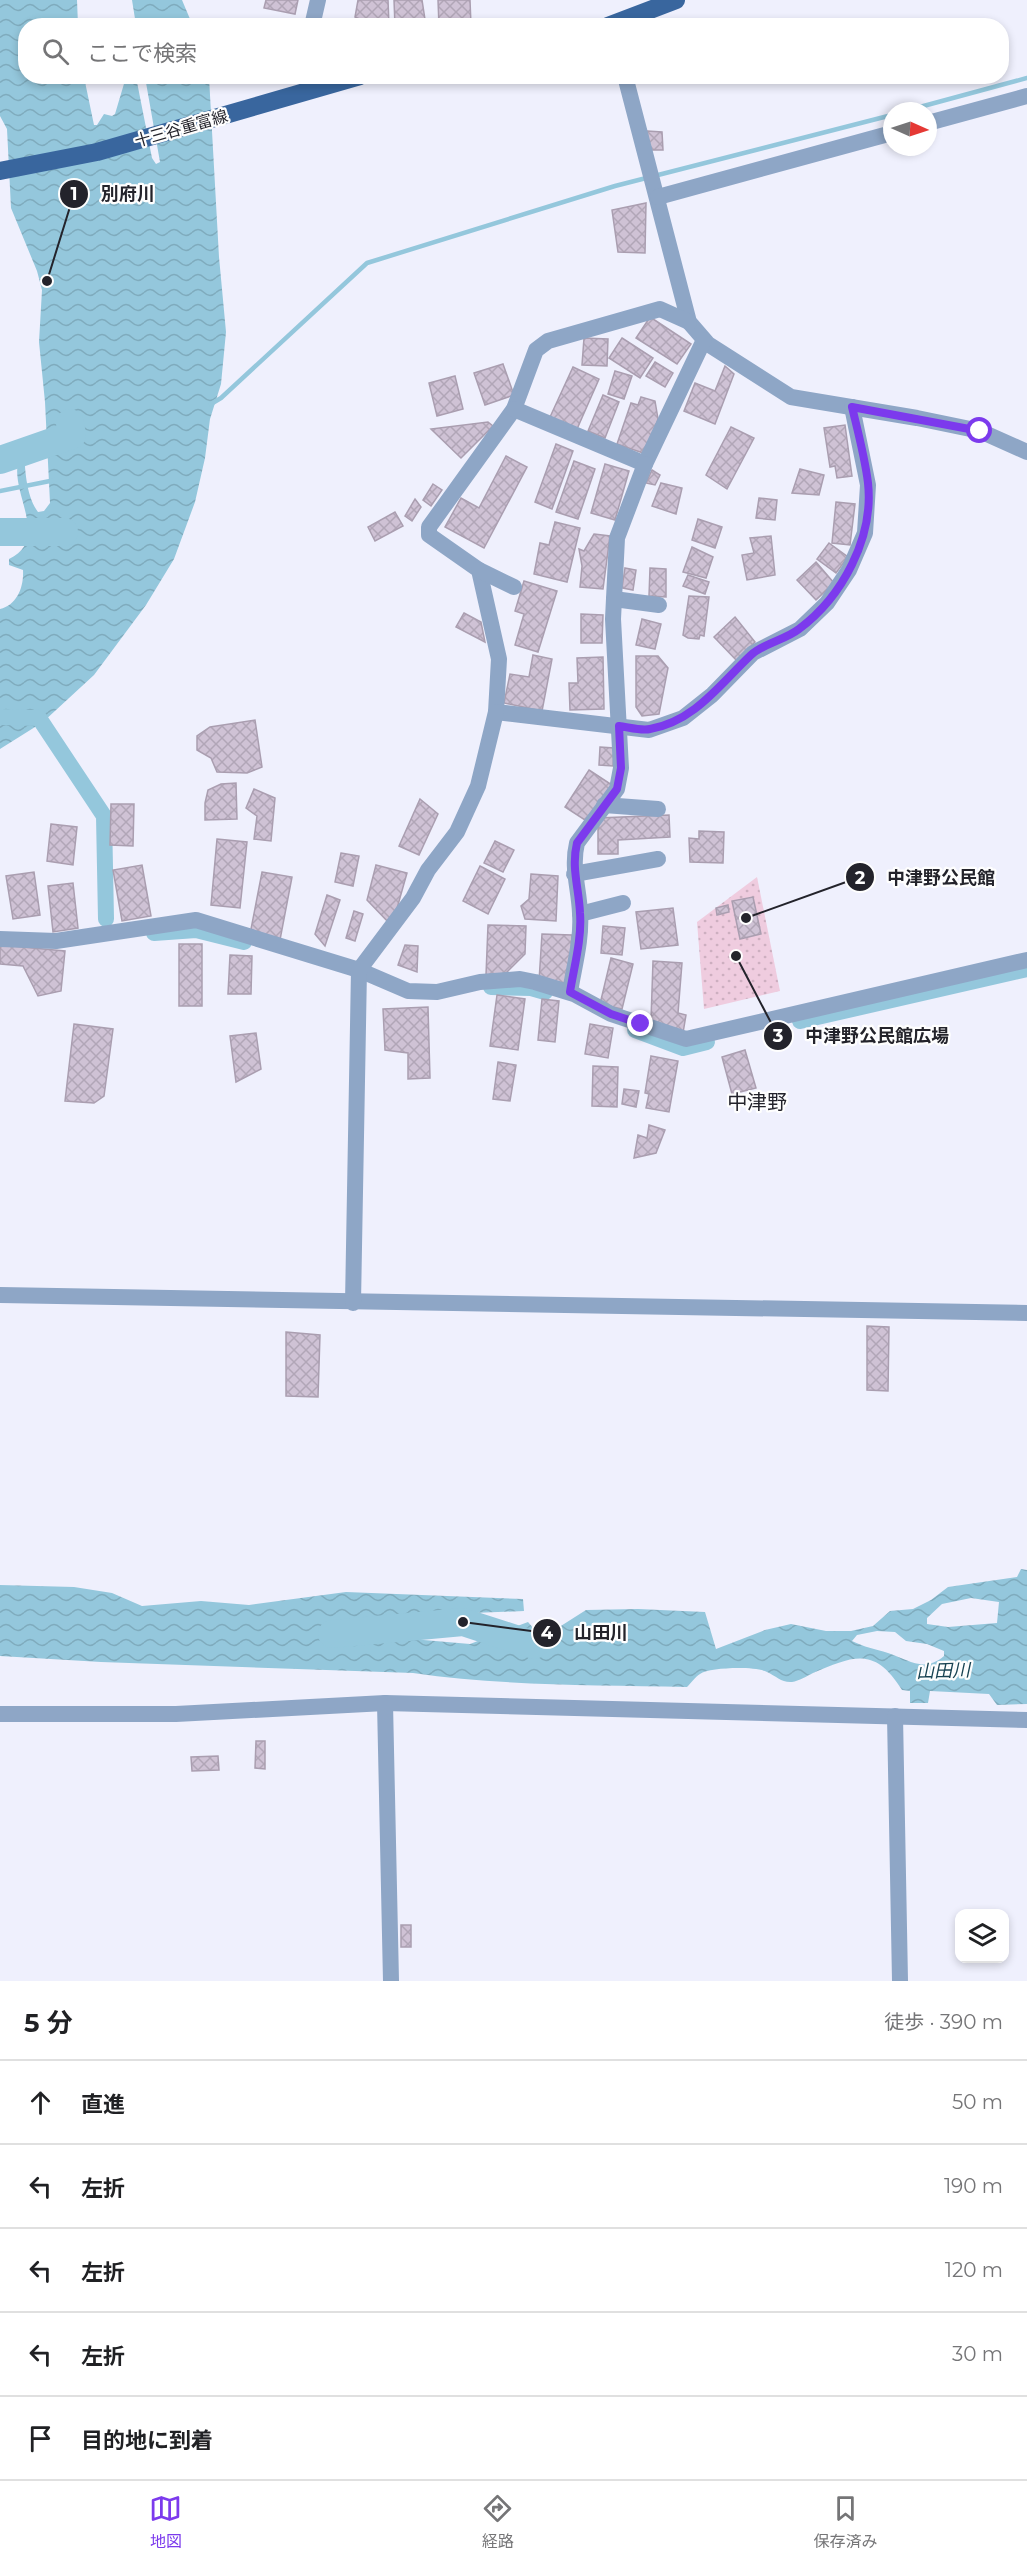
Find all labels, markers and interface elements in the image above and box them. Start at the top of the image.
search box [18,18,1009,84]
icon: search [39,35,72,68]
text: ここで検索 [87,40,197,67]
north arrow [883,102,937,156]
street label: 十三谷重富線 [132,106,230,151]
callout: 別府川 [59,176,167,212]
text: 1 [70,183,78,205]
text: 別府川 [101,183,155,205]
route start [966,417,992,443]
callout: 中津野公民館 [845,859,1007,895]
text: 2 [855,867,866,889]
text: 中津野公民館 [887,867,995,889]
route end [627,1010,653,1036]
callout: 中津野公民館広場 [763,1018,961,1054]
text: 3 [772,1025,784,1047]
text: 中津野公民館広場 [805,1025,949,1047]
district label: 中津野 [727,1090,787,1114]
callout: 山田川 [532,1615,640,1651]
text: 4 [541,1622,554,1644]
text: 山田川 [574,1622,628,1644]
water label: 山田川 [916,1659,972,1683]
map controls [955,1909,1009,1963]
button: layers [955,1909,1009,1963]
text: 5 分 [24,2007,73,2039]
text: 徒歩 · 390 m [884,2010,1003,2034]
icon: ahead [24,2086,57,2119]
text: 50 m [952,2090,1003,2114]
text: 直進 [81,2091,125,2118]
icon: left [24,2170,57,2203]
text: 190 m [944,2174,1003,2198]
text: 左折 [81,2175,125,2202]
icon: left [24,2254,57,2287]
text: 120 m [945,2258,1003,2282]
text: 左折 [81,2259,125,2286]
icon: left [24,2338,57,2371]
text: 30 m [952,2342,1003,2366]
text: 左折 [81,2343,125,2370]
icon: arrive [24,2422,57,2455]
text: 目的地に到着 [81,2427,213,2454]
tab: 地図 [149,2492,182,2552]
tab: 経路 [481,2492,514,2552]
tab: 保存済み [813,2492,877,2552]

